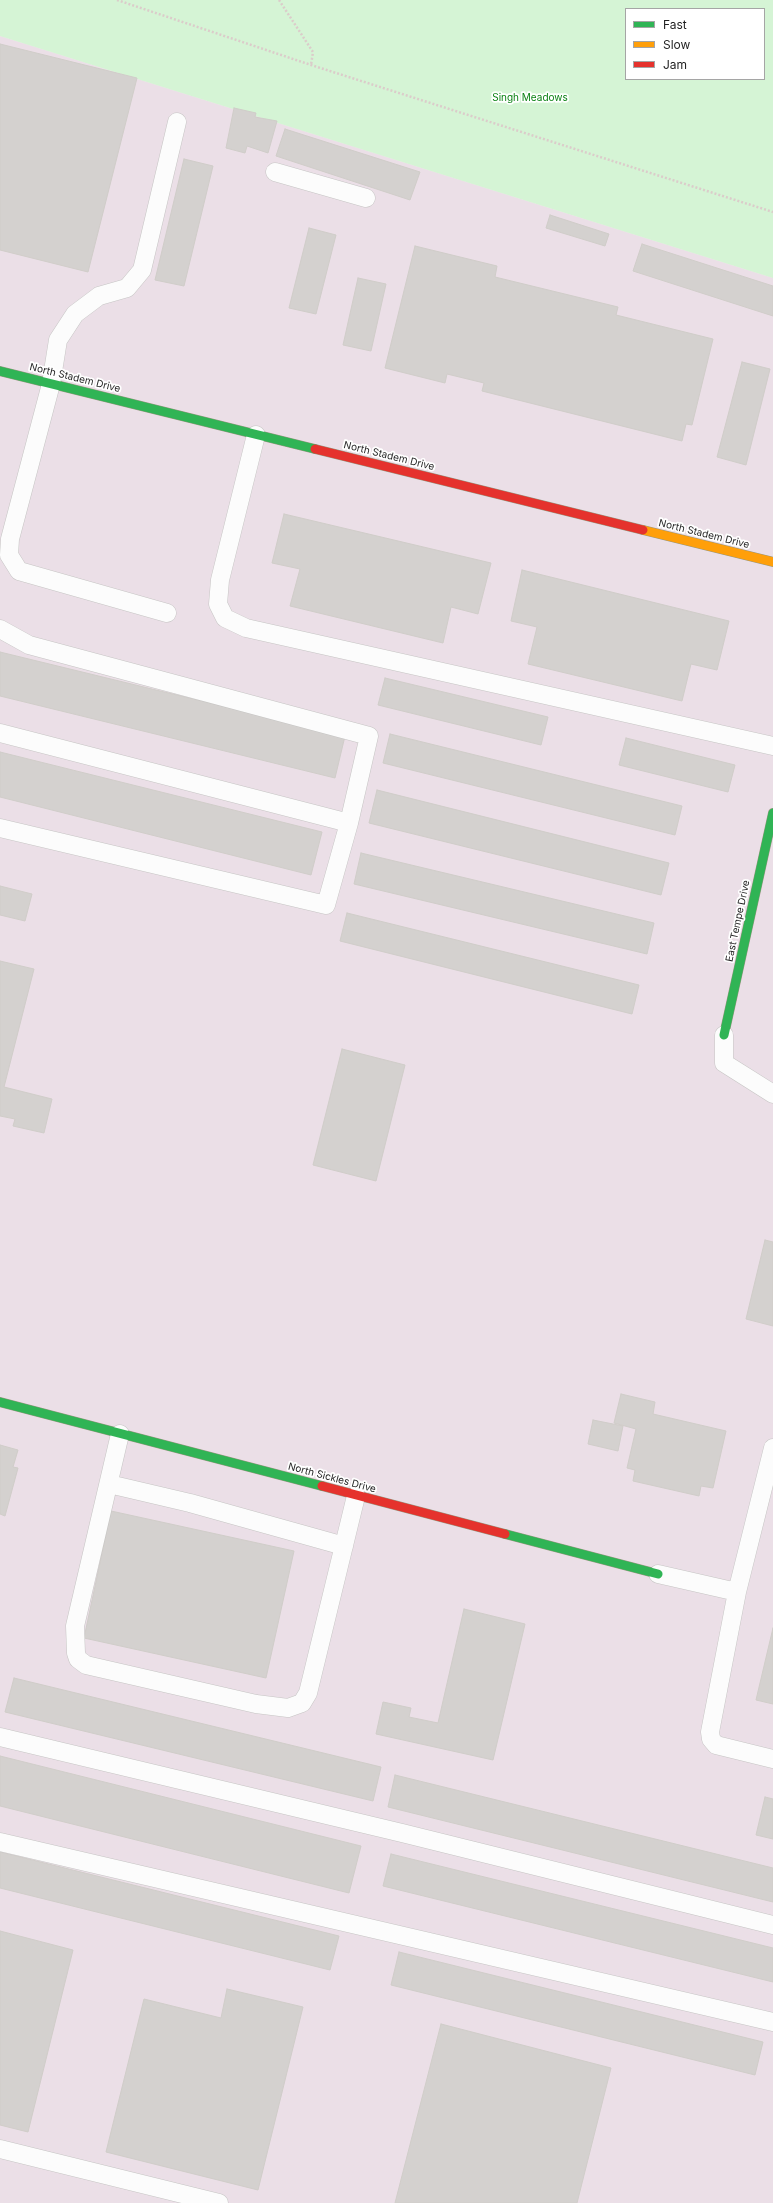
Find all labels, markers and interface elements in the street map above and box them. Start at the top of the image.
legend [625,8,765,80]
text: Fast [663,17,687,32]
text: Slow [663,37,690,52]
text: Jam [663,57,687,72]
park label: Singh Meadows [492,92,568,104]
street label: North Stadem Drive [28,361,122,395]
street label: North Stadem Drive [342,439,436,473]
street label: North Stadem Drive [657,517,751,551]
street label: East Tempe Drive [724,879,752,963]
street label: North Sickles Drive [287,1460,377,1496]

